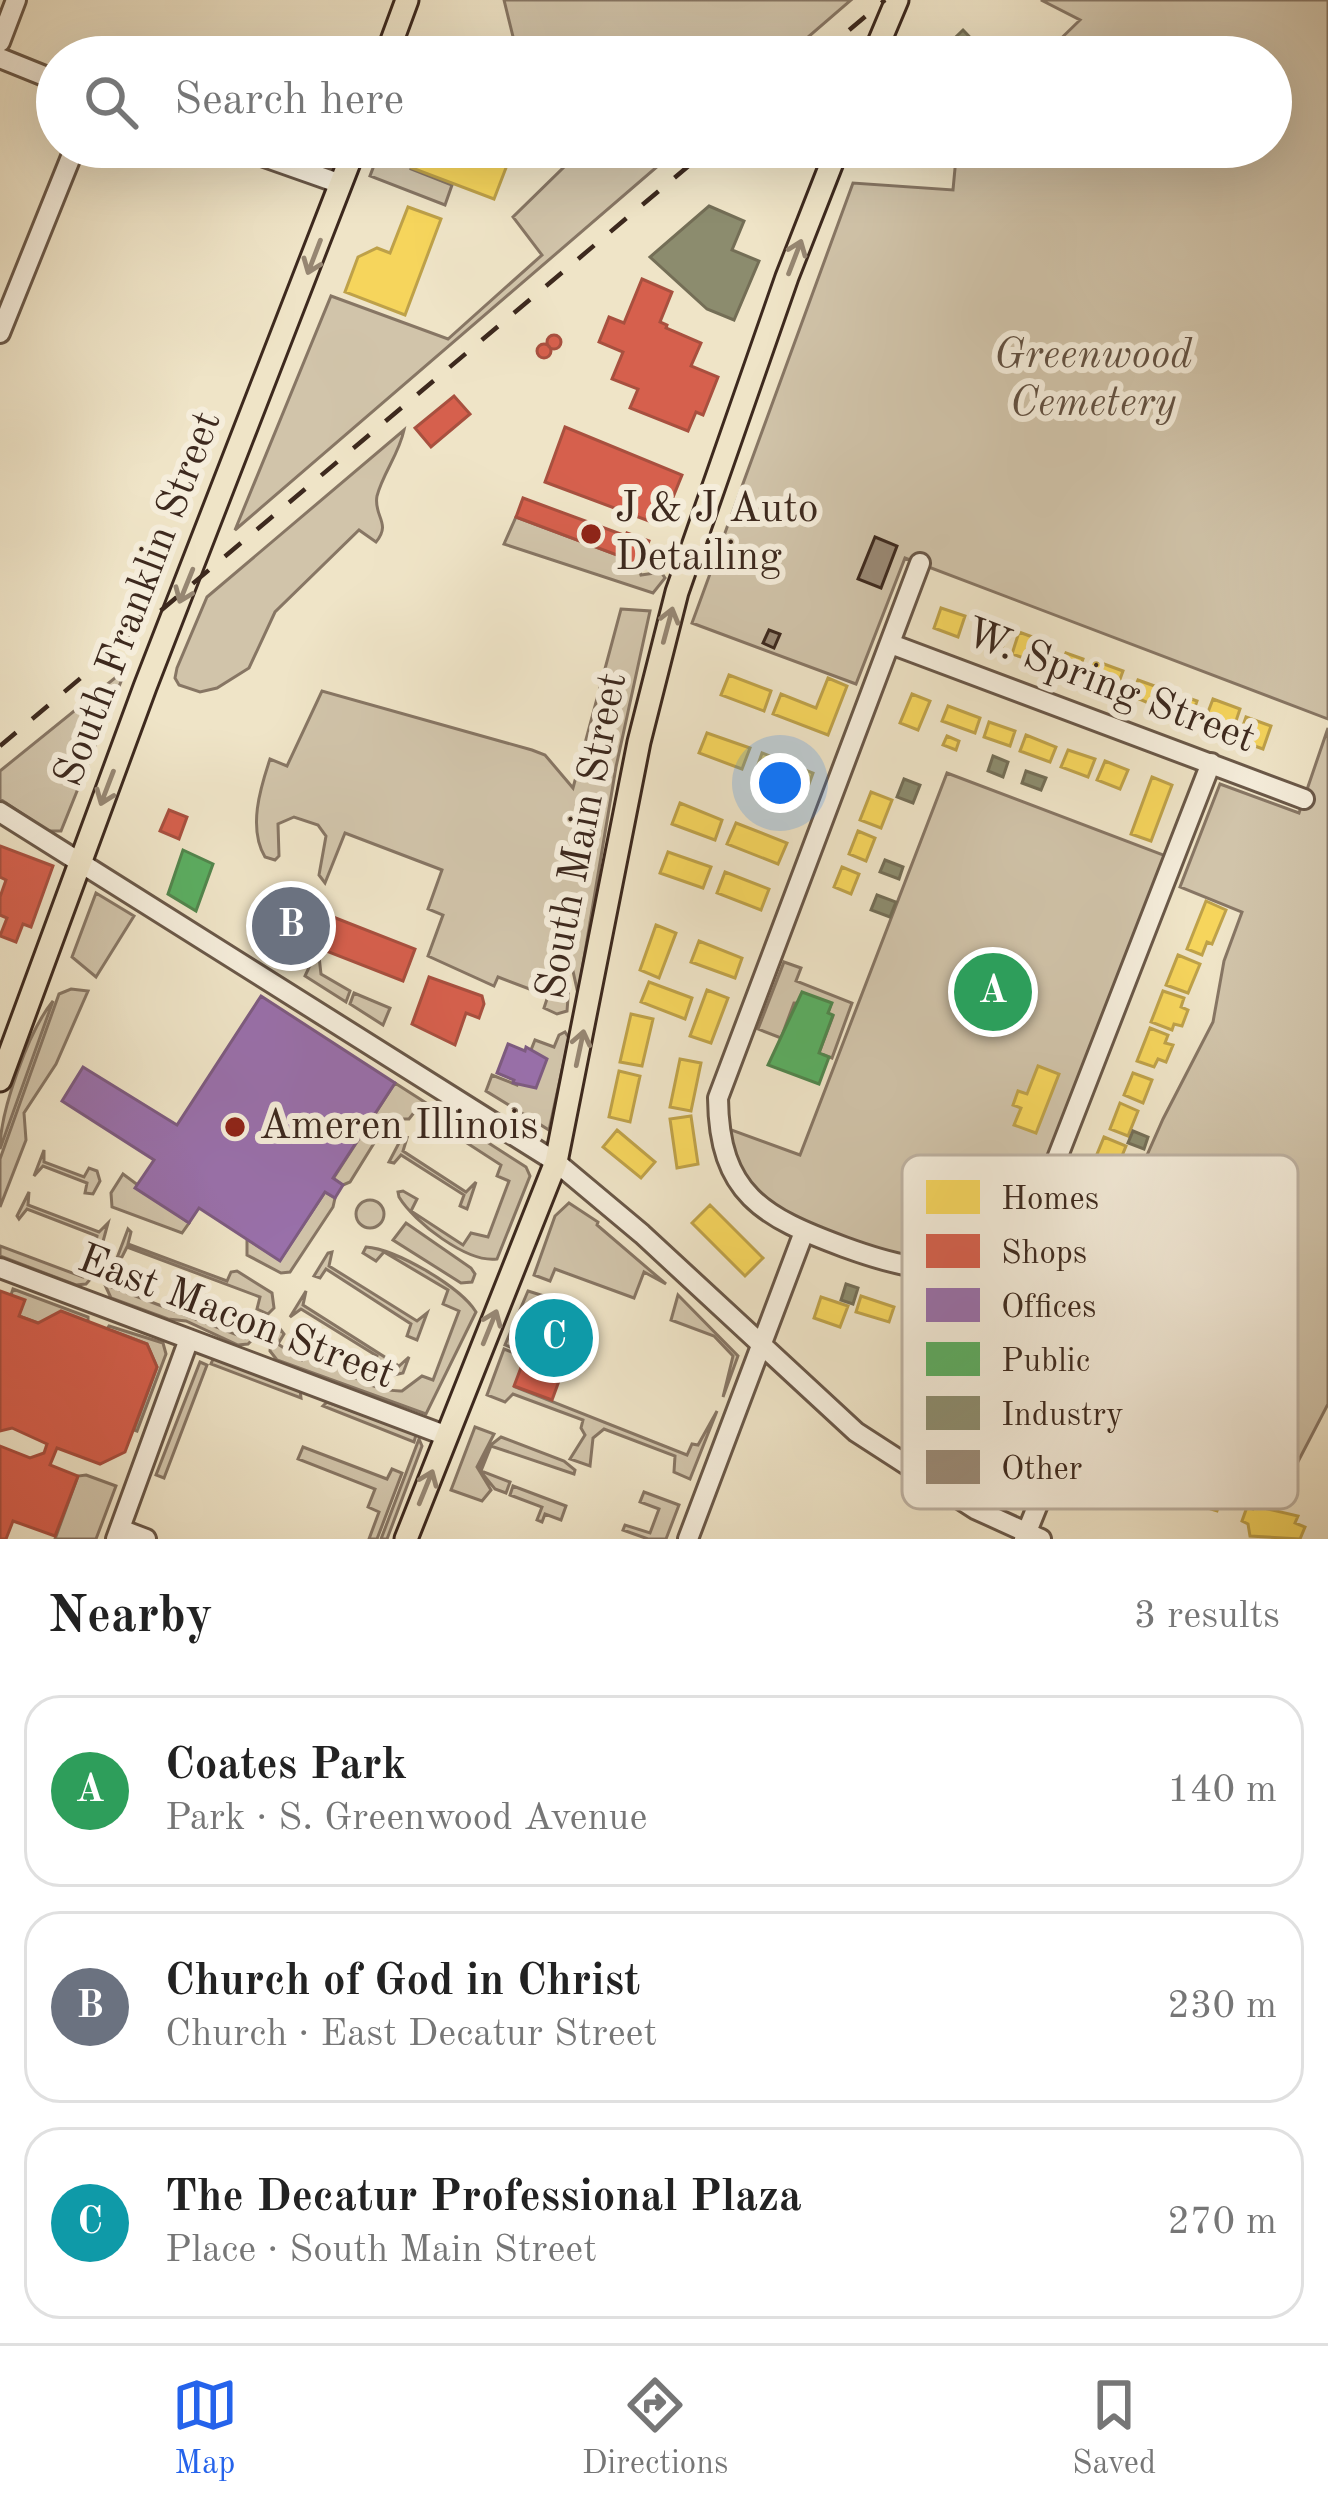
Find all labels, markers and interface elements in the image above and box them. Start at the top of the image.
search box [36,36,1292,168]
icon: search [78,69,144,135]
text: Search here [174,79,404,124]
one-way arrow [302,237,324,274]
one-way arrow [786,239,808,276]
park label: Greenwood Cemetery [994,335,1193,425]
street label: South Franklin Street [48,406,230,792]
place label: J & J Auto Detailing [615,489,819,579]
marker: J & J Auto Detailing [578,521,604,547]
one-way arrow [174,566,195,603]
one-way arrow [658,607,680,645]
street label: W. Spring Street [959,612,1261,762]
street label: South Main Street [531,669,635,1003]
your location [750,753,810,813]
one-way arrow [95,768,117,805]
pin: B [252,881,330,971]
pin: A [954,947,1032,1037]
one-way arrow [570,1029,592,1068]
place label: Ameren Illinois [259,1106,538,1148]
marker: Ameren Illinois [222,1114,248,1140]
legend [902,1155,1298,1509]
text: Homes [1001,1184,1099,1217]
street label: East Macon Street [72,1238,400,1398]
text: Shops [1001,1238,1087,1271]
text: Offices [1001,1292,1096,1325]
pin: C [515,1293,593,1383]
one-way arrow [481,1310,502,1347]
text: Public [1001,1346,1090,1379]
text: Industry [1001,1400,1124,1433]
text: Other [1001,1454,1082,1487]
one-way arrow [417,1470,439,1507]
text: Nearby [48,1592,213,1643]
text: 3 results [1134,1597,1280,1636]
text: Coates Park [165,1744,407,1789]
text: A [75,1771,105,1810]
text: 140 m [1167,1771,1277,1810]
text: Park · S. Greenwood Avenue [165,1799,647,1838]
text: Church of God in Christ [165,1960,640,2005]
text: B [76,1987,104,2026]
text: 230 m [1167,1987,1277,2026]
text: Church · East Decatur Street [165,2015,657,2054]
text: The Decatur Professional Plaza [165,2176,802,2221]
text: C [77,2203,103,2242]
text: 270 m [1167,2203,1277,2242]
text: Place · South Main Street [165,2231,597,2270]
tab: Map [172,2372,238,2485]
tab: Directions [582,2372,728,2485]
tab: Saved [1072,2372,1156,2485]

